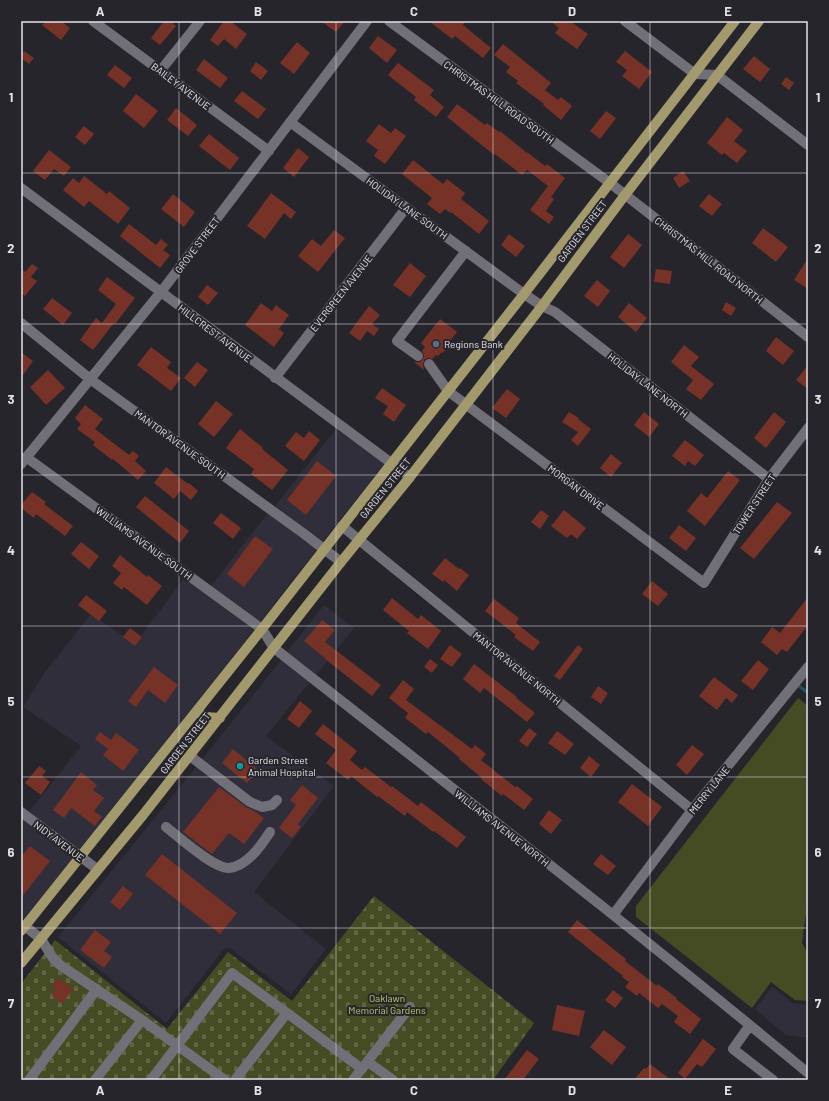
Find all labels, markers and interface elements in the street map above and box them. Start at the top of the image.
text: A [96,3,105,19]
text: B [254,3,262,19]
text: C [410,3,418,19]
text: D [568,3,576,19]
text: E [724,3,732,19]
street label: CHRISTMAS HILL ROAD SOUTH [442,58,556,146]
street label: BAILEY AVENUE [149,60,213,112]
text: 1 [9,89,13,105]
text: 1 [816,89,820,105]
street label: HOLIDAY LANE SOUTH [364,174,450,242]
street label: GARDEN STREET [555,197,609,264]
street label: GROVE STREET [172,214,222,276]
street label: CHRISTMAS HILL ROAD NORTH [653,214,765,306]
text: 2 [7,240,15,256]
text: 2 [814,240,822,256]
street label: EVERGREEN AVENUE [307,252,375,334]
street label: HILLCREST AVENUE [176,302,254,364]
place label: Regions Bank [444,338,503,350]
marker: Regions Bank [431,339,441,349]
street label: HOLIDAY LANE NORTH [606,350,690,420]
text: 3 [7,391,15,407]
text: 3 [814,391,822,407]
street label: MANTOR AVENUE SOUTH [132,407,228,481]
street label: GARDEN STREET [357,455,413,521]
street label: MORGAN DRIVE [546,462,606,512]
street label: TOWER STREET [730,471,778,536]
street label: WILLIAMS AVENUE SOUTH [94,504,194,582]
text: 4 [7,542,15,558]
text: 4 [814,542,822,558]
street label: MANTOR AVENUE NORTH [471,629,563,707]
text: 5 [7,693,15,709]
text: 5 [814,693,822,709]
street label: GARDEN STREET [157,710,213,776]
place label: Garden Street Animal Hospital [248,754,316,778]
marker: Garden Street Animal Hospital [235,761,245,771]
street label: MERRY LANE [686,764,732,816]
street label: WILLIAMS AVENUE NORTH [452,787,552,869]
street label: NIDY AVENUE [32,818,86,864]
text: 6 [8,844,15,860]
text: 6 [815,844,822,860]
park label: Oaklawn Memorial Gardens [348,992,426,1016]
text: 7 [8,995,15,1011]
text: 7 [815,995,822,1011]
text: A [96,1082,105,1098]
text: B [254,1082,262,1098]
text: C [410,1082,418,1098]
text: D [568,1082,576,1098]
text: E [724,1082,732,1098]

